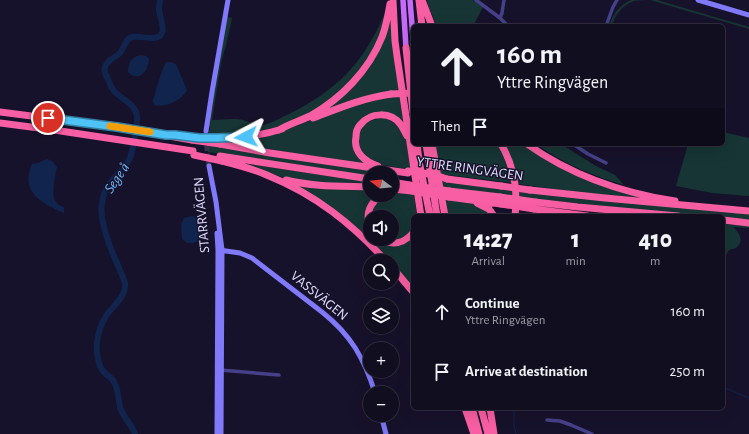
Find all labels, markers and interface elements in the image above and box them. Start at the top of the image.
icon: ahead [431,40,483,92]
text: 160 m [497,41,562,69]
text: Yttre Ringvägen [497,74,608,92]
pin [31,101,65,135]
icon: arrive [37,107,59,129]
position arrow [225,116,267,158]
icon: arrive [469,116,491,138]
text: Then [431,119,461,134]
street label: YTTRE RINGVÄGEN [416,153,524,183]
water label: Sege å [101,160,133,196]
north arrow [363,166,399,202]
map controls [363,166,399,422]
street label: STARRVÄGEN [190,177,212,254]
button: sound [363,210,399,246]
text: 14:27 [464,228,513,252]
text: 1 [571,228,580,252]
text: 410 [639,228,672,252]
button: search [363,254,399,290]
text: Arrival [471,255,505,268]
text: min [565,255,586,268]
text: m [650,255,661,268]
street label: VASSVÄGEN [288,267,352,323]
text: Continue [465,296,520,311]
button: layers [363,298,399,334]
icon: ahead [431,301,453,323]
text: 160 m [670,304,705,319]
text: Yttre Ringvägen [465,314,545,327]
button: + [363,342,399,378]
icon: arrive [431,361,453,383]
text: Arrive at destination [465,364,588,379]
text: 250 m [670,364,705,379]
button: − [363,386,399,422]

